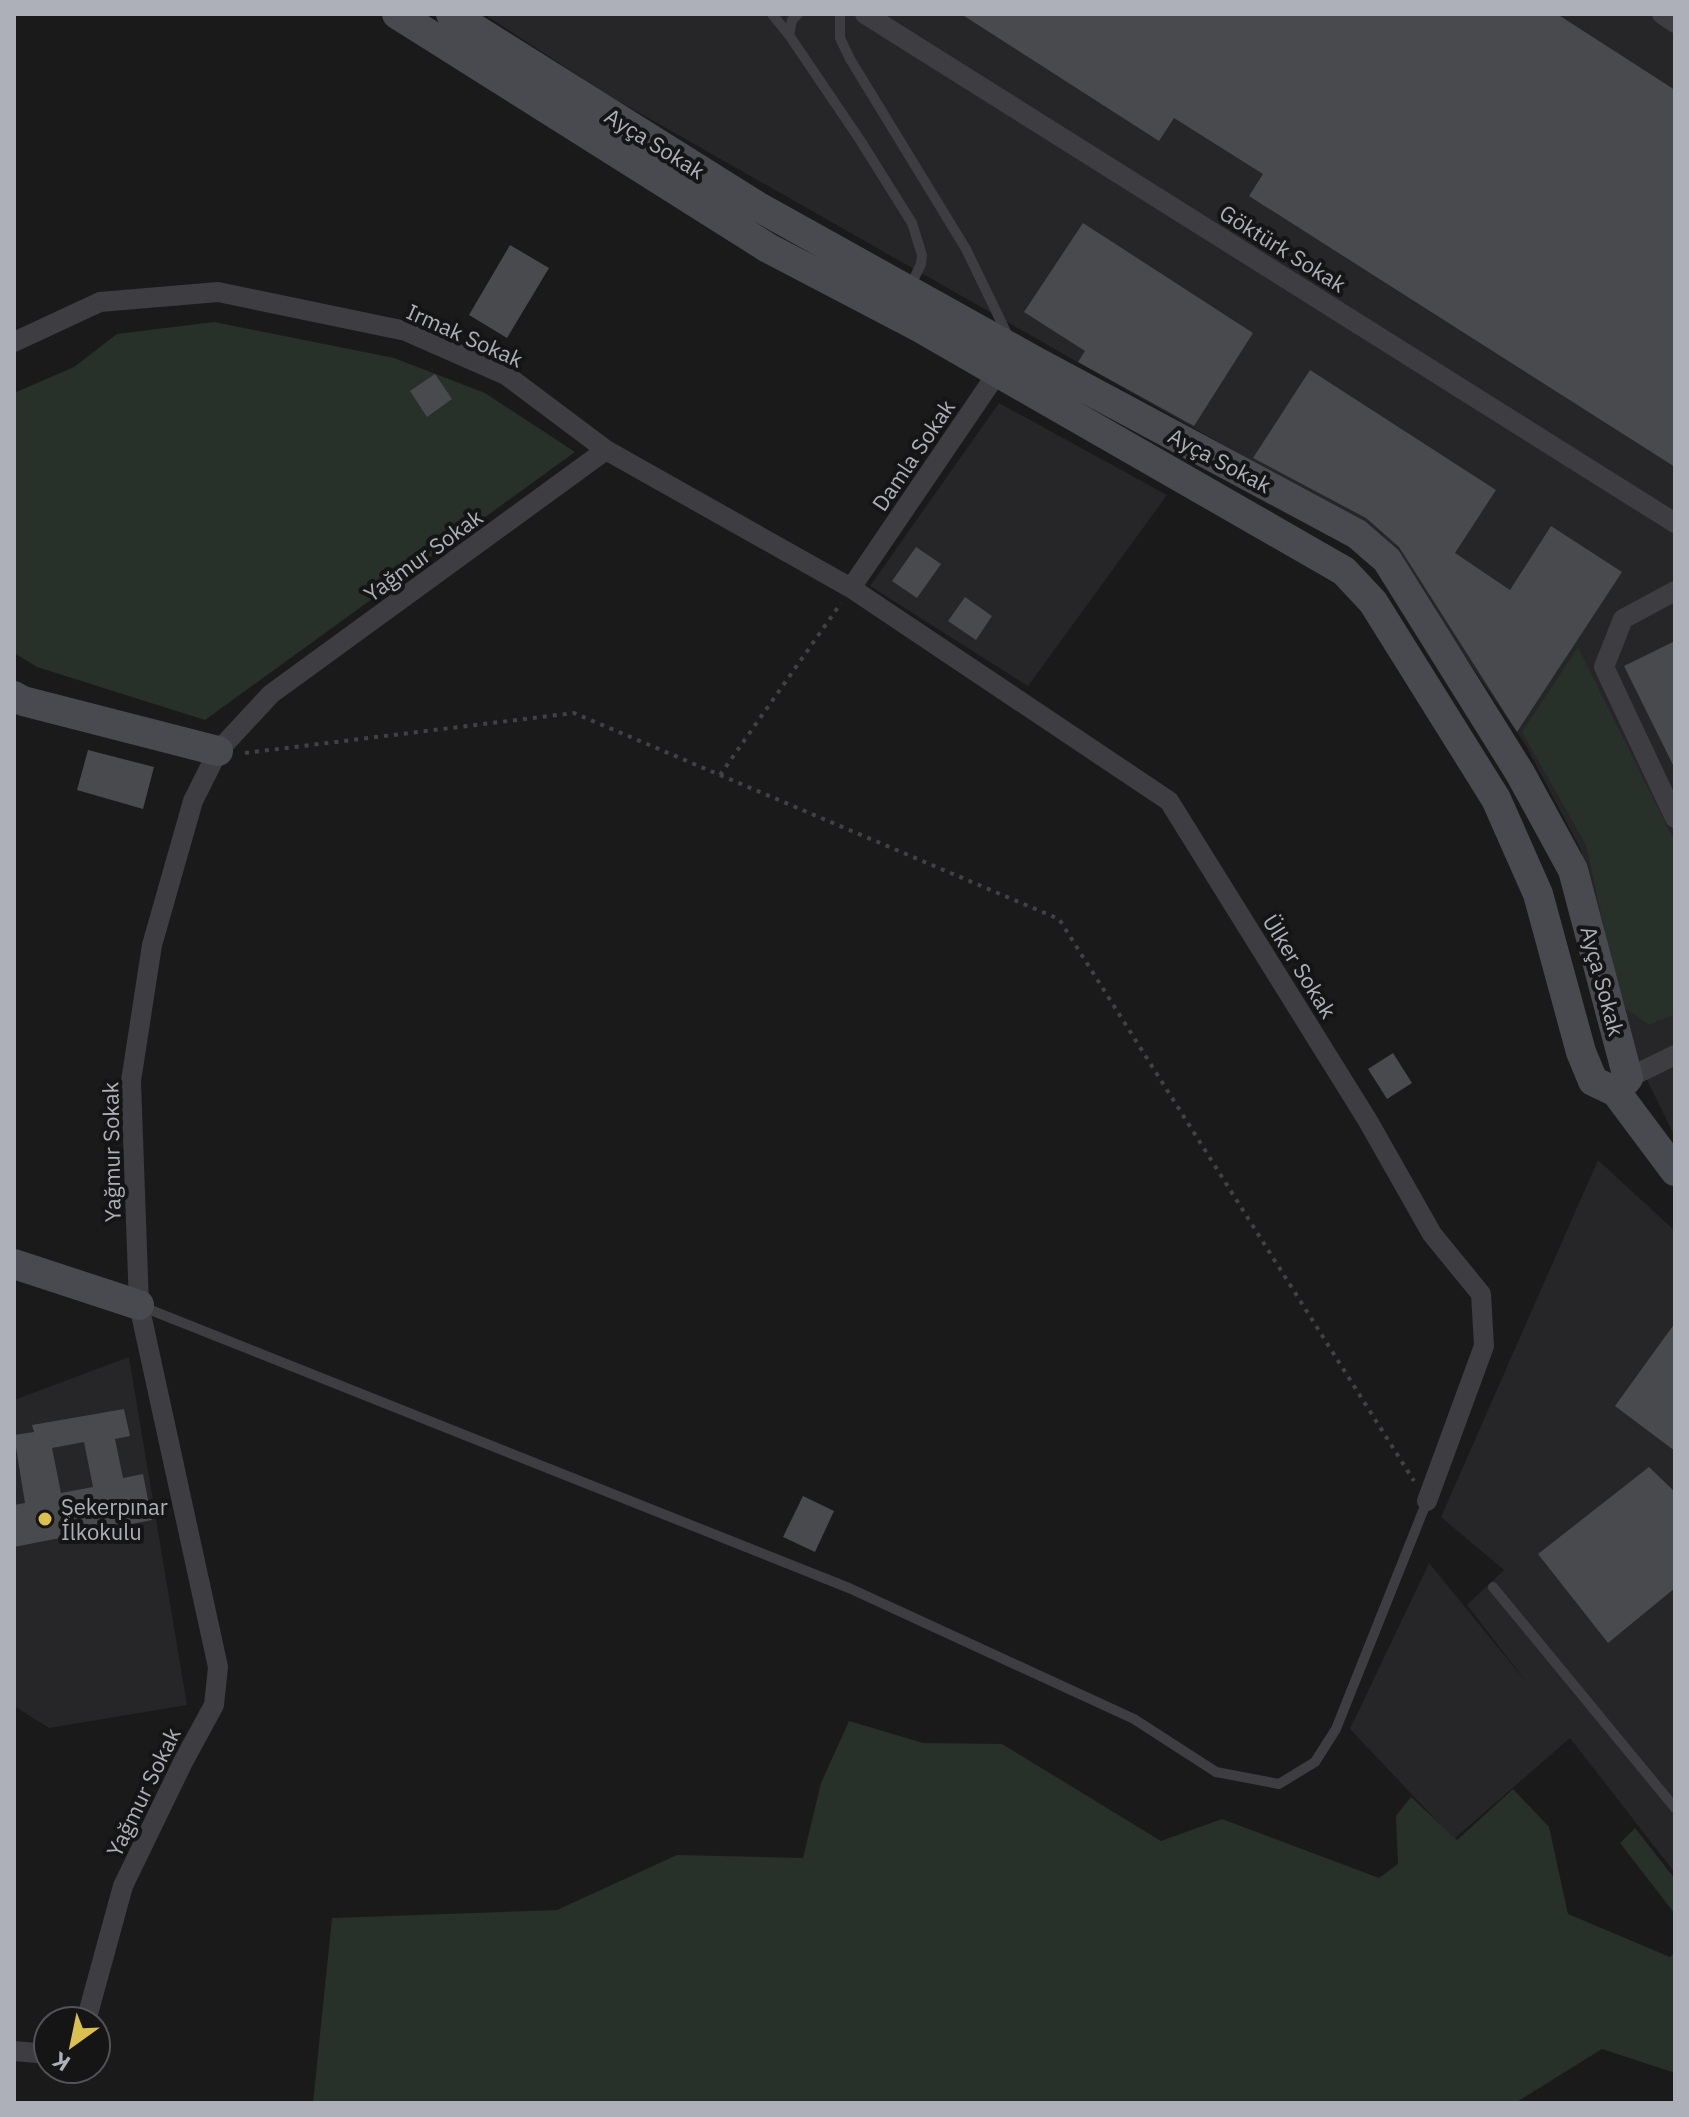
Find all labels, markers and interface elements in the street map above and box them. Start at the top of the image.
street label: Ayça Sokak [600,101,711,185]
street label: Göktürk Sokak [1214,198,1352,299]
street label: Irmak Sokak [402,296,528,374]
street label: Damla Sokak [865,393,961,516]
street label: Ayça Sokak [1163,421,1277,499]
street label: Yağmur Sokak [358,502,489,608]
street label: Ülker Sokak [1257,909,1344,1024]
street label: Ayça Sokak [1574,923,1632,1040]
street label: Yağmur Sokak [95,1081,127,1222]
place label: Şekerpınar İlkokulu [61,1492,168,1546]
marker: Şekerpınar İlkokulu [36,1510,54,1528]
street label: Yağmur Sokak [99,1722,187,1861]
north arrow [32,2005,112,2085]
text: K [46,2045,75,2079]

